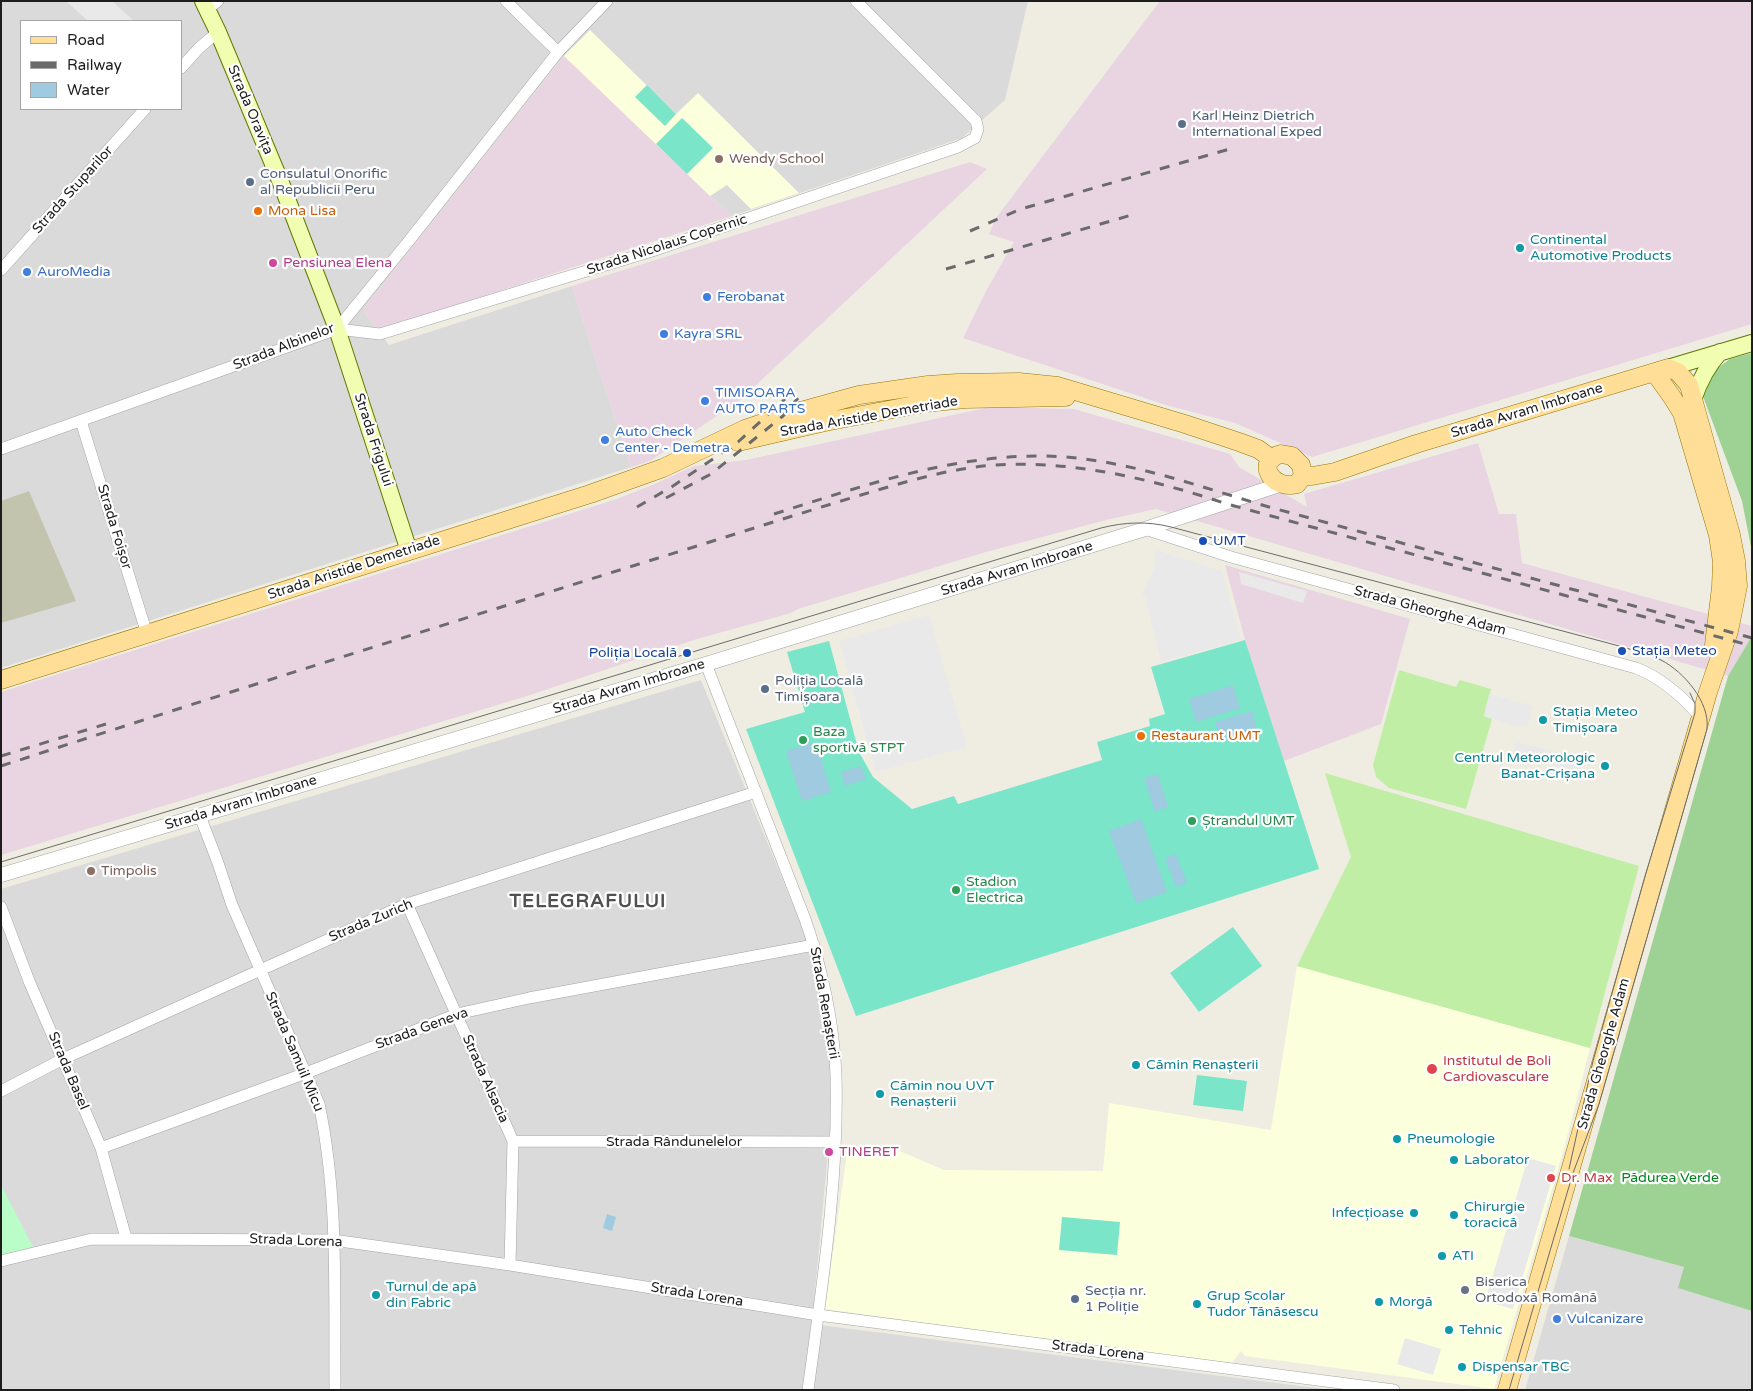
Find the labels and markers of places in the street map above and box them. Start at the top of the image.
place label: Karl Heinz Dietrich International Exped [1192,108,1322,140]
marker: Karl Heinz Dietrich International Exped [1176,118,1188,130]
place label: Wendy School [729,151,824,167]
marker: Wendy School [713,153,725,165]
place label: Consulatul Onorific al Republicii Peru [260,166,387,198]
marker: Consulatul Onorific al Republicii Peru [244,176,256,188]
place label: Mona Lisa [268,203,336,219]
marker: Mona Lisa [252,205,264,217]
place label: Continental Automotive Products [1530,232,1671,264]
marker: Continental Automotive Products [1514,242,1526,254]
place label: Pensiunea Elena [283,255,392,271]
marker: Pensiunea Elena [267,257,279,269]
place label: AuroMedia [37,264,111,280]
marker: AuroMedia [21,266,33,278]
place label: Ferobanat [717,289,785,305]
marker: Ferobanat [701,291,713,303]
place label: Kayra SRL [674,326,742,342]
marker: Kayra SRL [658,328,670,340]
place label: TIMISOARA AUTO PARTS [715,385,805,418]
marker: TIMISOARA AUTO PARTS [699,395,711,407]
place label: Auto Check Center - Demetra [615,424,730,457]
marker: Auto Check Center - Demetra [599,434,611,446]
place label: UMT [1213,533,1246,549]
marker: UMT [1197,535,1209,547]
place label: Stația Meteo [1632,643,1717,659]
place label: Poliția Locală [589,645,677,661]
marker: Stația Meteo [1616,645,1628,657]
marker: Poliția Locală [681,647,693,659]
place label: Poliția Locală Timișoara [775,673,863,706]
marker: Poliția Locală Timișoara [759,683,771,695]
place label: Stația Meteo Timișoara [1553,704,1638,736]
marker: Stația Meteo Timișoara [1537,714,1549,726]
place label: Baza sportivă STPT [813,724,905,756]
place label: Restaurant UMT [1151,728,1260,744]
marker: Restaurant UMT [1135,730,1147,742]
marker: Baza sportivă STPT [797,734,809,746]
place label: Centrul Meteorologic Banat-Crișana [1454,750,1595,782]
marker: Centrul Meteorologic Banat-Crișana [1599,760,1611,772]
place label: Ștrandul UMT [1202,813,1295,829]
marker: Ștrandul UMT [1186,815,1198,827]
place label: Timpolis [101,863,157,879]
marker: Timpolis [85,865,97,877]
place label: Stadion Electrica [966,874,1023,906]
marker: Stadion Electrica [950,884,962,896]
place label: Institutul de Boli Cardiovasculare [1443,1053,1551,1086]
place label: Cămin Renașterii [1146,1057,1259,1073]
marker: Cămin Renașterii [1130,1059,1142,1071]
marker: Institutul de Boli Cardiovasculare [1425,1062,1439,1076]
place label: Cămin nou UVT Renașterii [890,1078,995,1110]
marker: Cămin nou UVT Renașterii [874,1088,886,1100]
place label: Pneumologie [1407,1131,1495,1147]
marker: Pneumologie [1391,1133,1403,1145]
place label: TINERET [839,1144,899,1160]
marker: TINERET [823,1146,835,1158]
place label: Laborator [1464,1152,1529,1168]
marker: Laborator [1448,1154,1460,1166]
place label: Dr. Max [1561,1170,1613,1186]
marker: Dr. Max [1545,1172,1557,1184]
place label: Chirurgie toracică [1464,1199,1525,1232]
place label: Infecțioase [1332,1205,1404,1221]
marker: Infecțioase [1408,1207,1420,1219]
marker: Chirurgie toracică [1448,1209,1460,1221]
place label: ATI [1452,1248,1474,1264]
marker: ATI [1436,1250,1448,1262]
place label: Biserica Ortodoxă Română [1475,1274,1597,1306]
place label: Turnul de apă din Fabric [386,1279,477,1311]
place label: Secția nr. 1 Poliție [1085,1283,1146,1315]
marker: Biserica Ortodoxă Română [1459,1284,1471,1296]
place label: Grup Școlar Tudor Tănăsescu [1207,1288,1319,1320]
marker: Turnul de apă din Fabric [370,1289,382,1301]
marker: Secția nr. 1 Poliție [1069,1293,1081,1305]
place label: Morgă [1389,1294,1433,1310]
marker: Morgă [1373,1296,1385,1308]
marker: Grup Școlar Tudor Tănăsescu [1191,1298,1203,1310]
place label: Vulcanizare [1567,1311,1643,1327]
marker: Vulcanizare [1551,1313,1563,1325]
place label: Tehnic [1459,1322,1503,1338]
marker: Tehnic [1443,1324,1455,1336]
place label: Dispensar TBC [1472,1359,1569,1375]
marker: Dispensar TBC [1456,1361,1468,1373]

